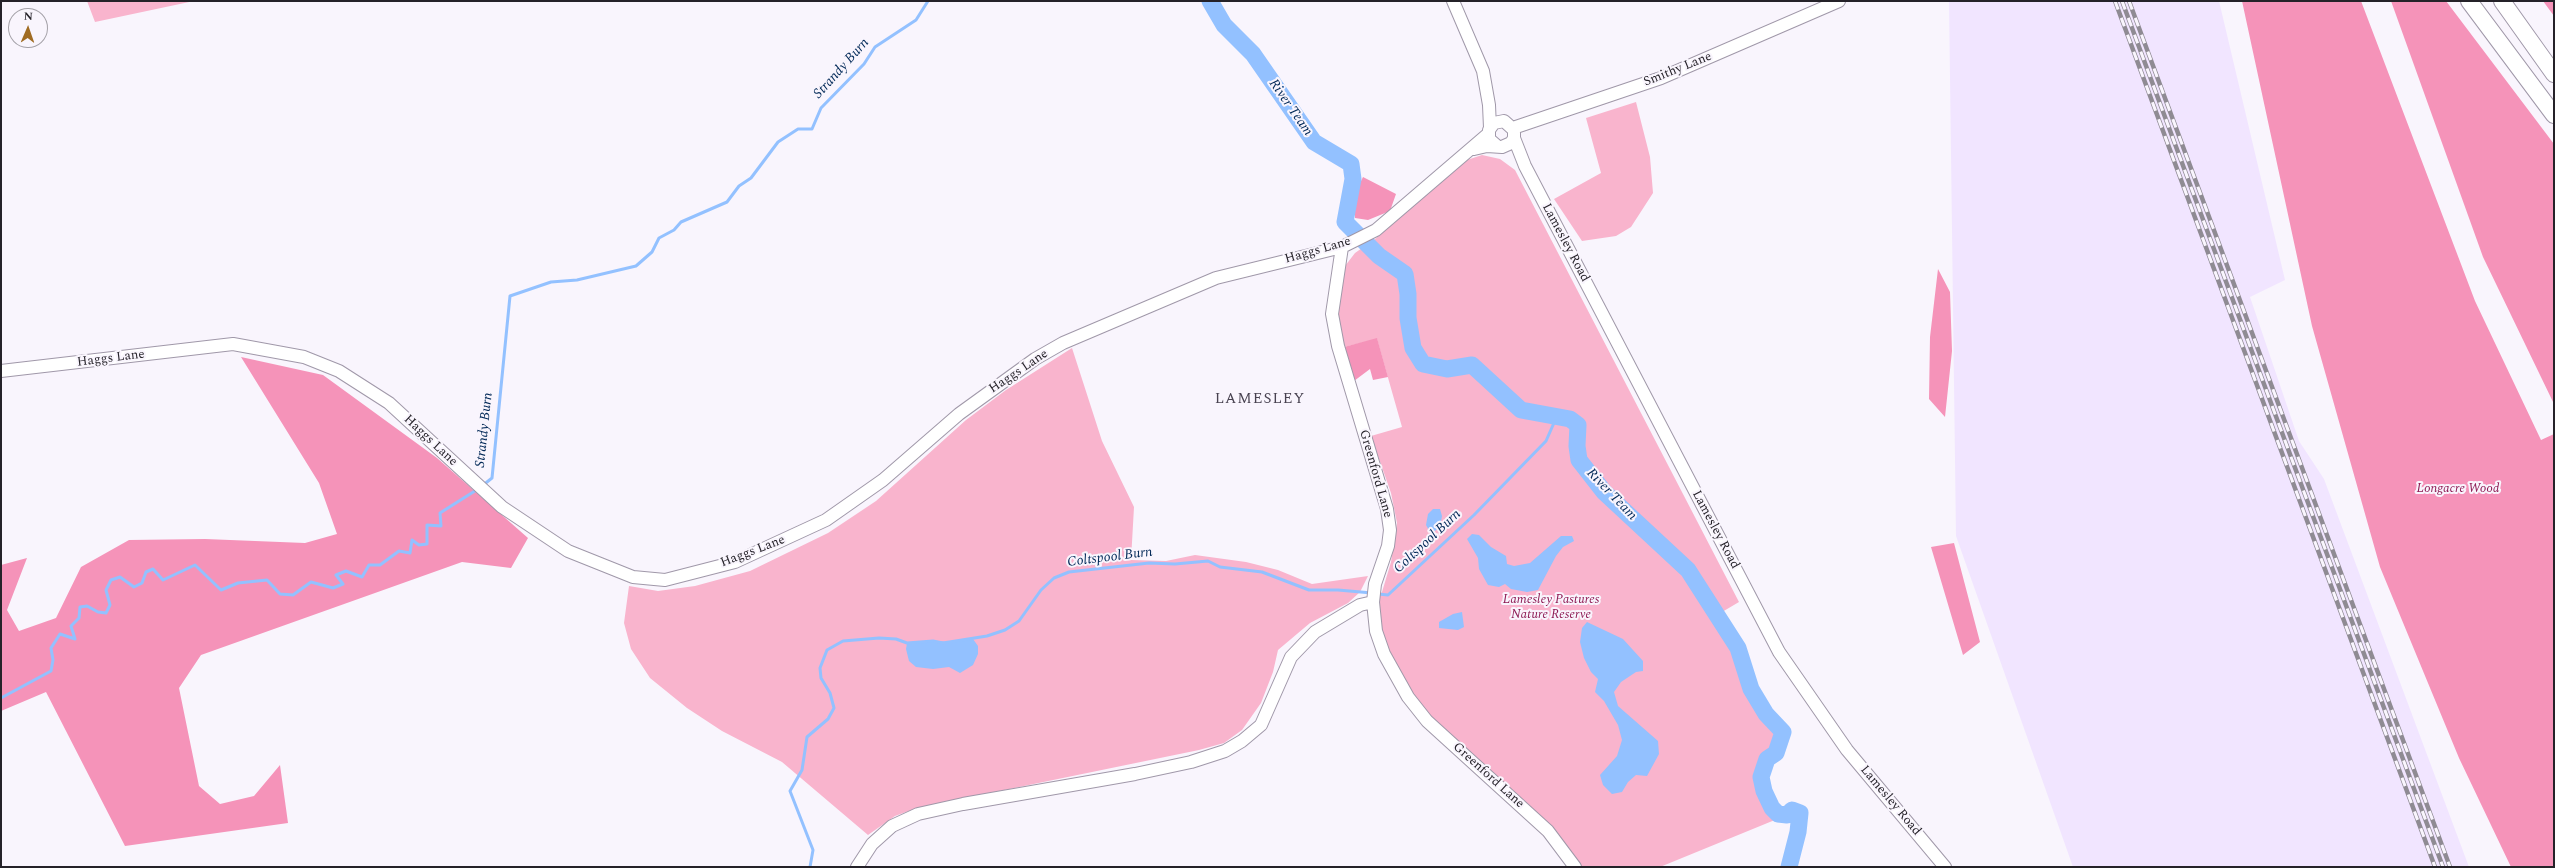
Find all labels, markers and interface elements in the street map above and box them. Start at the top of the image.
north arrow [8,8,48,48]
text: N [24,8,33,25]
water label: Strandy Burn [811,35,873,103]
street label: Smithy Lane [1642,49,1714,91]
water label: River Team [1264,76,1316,140]
street label: Lamesley Road [1538,201,1592,285]
street label: Haggs Lane [1283,234,1353,268]
street label: Haggs Lane [76,347,146,371]
street label: Haggs Lane [986,347,1052,397]
district label: LAMESLEY [1215,391,1305,409]
water label: Strandy Burn [473,392,497,468]
street label: Haggs Lane [400,412,460,470]
street label: Greenford Lane [1355,428,1395,520]
water label: River Team [1582,466,1640,524]
park label: Longacre Wood [2416,481,2500,497]
street label: Lamesley Road [1688,488,1742,572]
water label: Coltspool Burn [1391,507,1465,577]
street label: Haggs Lane [718,533,788,571]
water label: Coltspool Burn [1066,544,1154,572]
park label: Lamesley Pastures Nature Reserve [1503,592,1599,623]
street label: Greenford Lane [1449,740,1527,812]
street label: Lamesley Road [1856,763,1924,839]

